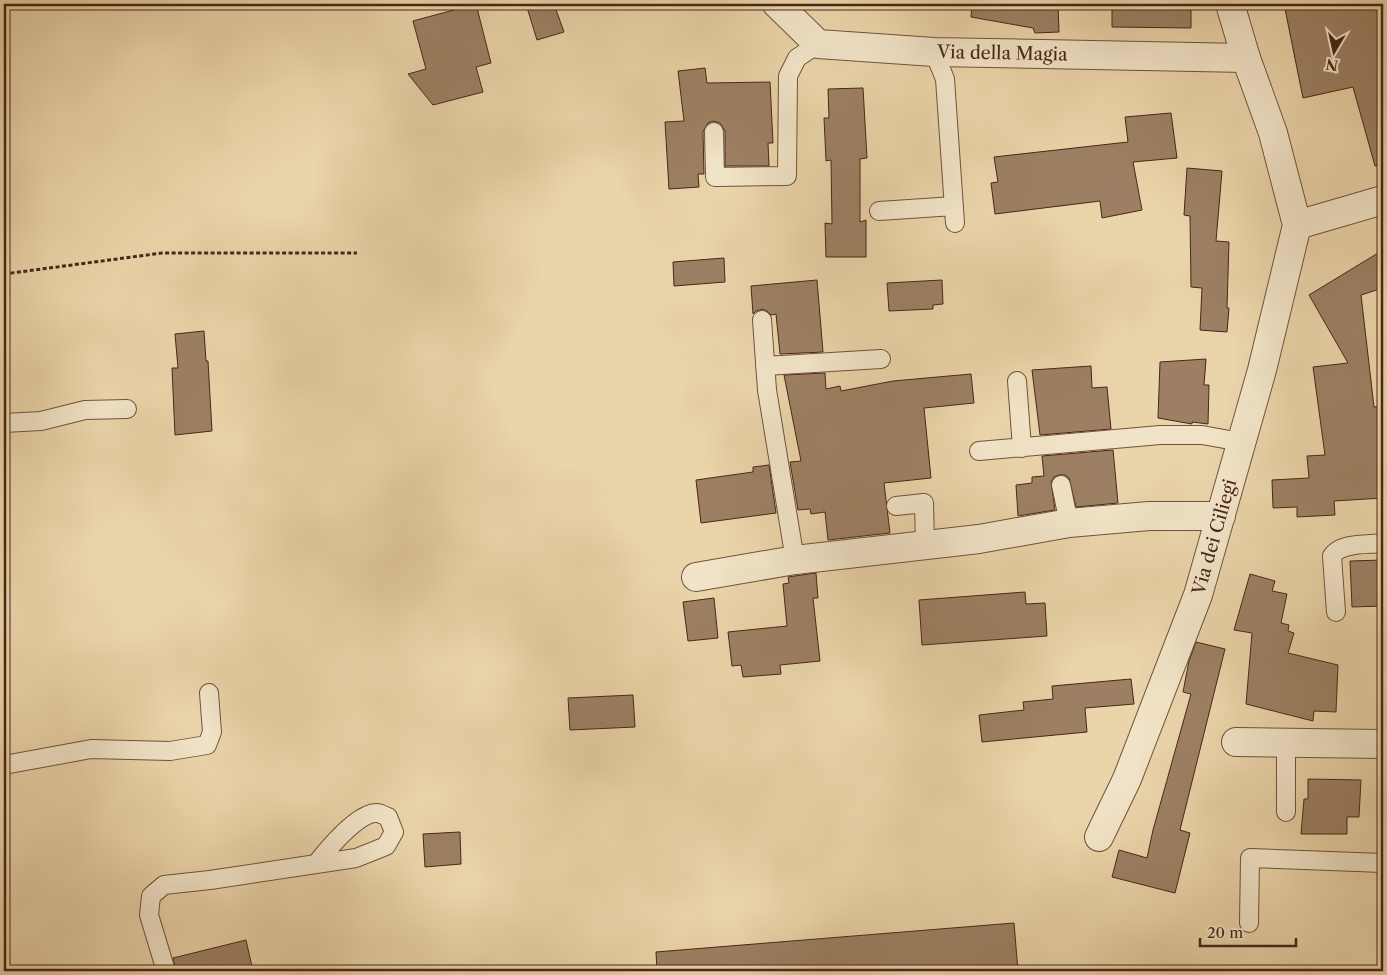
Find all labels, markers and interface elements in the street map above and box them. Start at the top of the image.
north arrow [1310,28,1360,78]
street label: Via della Magia [936,41,1068,66]
text: N [1325,55,1339,75]
street label: Via dei Ciliegi [1187,476,1242,598]
scale bar [1200,915,1296,947]
text: 20 m [1207,923,1243,942]

